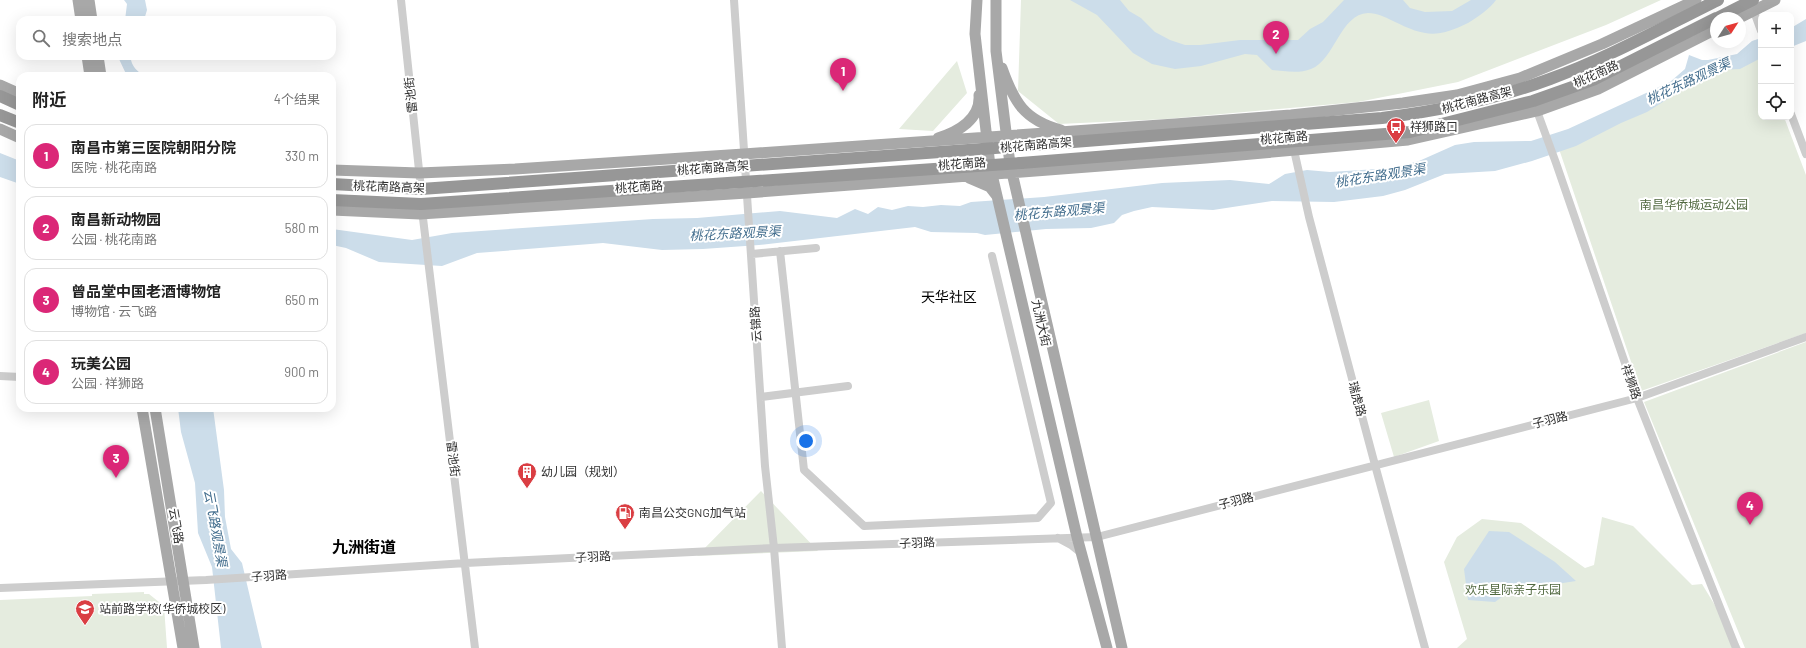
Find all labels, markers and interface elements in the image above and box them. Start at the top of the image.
north arrow [1710,12,1746,48]
map controls [1758,12,1794,120]
button: + [1758,12,1794,48]
search box [16,16,336,60]
pin: 2 [1263,21,1289,54]
icon: search [30,27,52,49]
text: 搜索地点 [62,30,122,48]
button: − [1758,48,1794,84]
water label: 桃花东路观景渠 [1643,54,1734,107]
street label: 桃花南路 [1571,57,1620,89]
pin: 1 [830,58,856,91]
street label: 雷池街 [401,76,419,114]
street label: 桃花南路高架 [1440,83,1513,115]
button: locate [1758,84,1794,120]
text: 附近 [32,89,66,109]
text: 4个结果 [274,91,320,107]
bus stop icon: 祥狮路口 [1385,116,1407,144]
place label: 祥狮路口 [1410,119,1458,133]
street label: 桃花南路 [1259,128,1308,146]
street label: 桃花南路高架 [999,134,1072,154]
text: 南昌市第三医院朝阳分院 [71,138,236,156]
text: 1 [44,148,48,164]
text: 330 m [285,148,319,164]
street label: 桃花南路 [937,154,986,172]
street label: 桃花南路高架 [677,158,749,176]
text: 医院 · 桃花南路 [71,159,157,175]
water label: 桃花东路观景渠 [1334,160,1428,190]
street label: 桃花南路 [614,177,663,195]
street label: 桃花南路高架 [353,178,425,194]
park label: 南昌华侨城运动公园 [1640,197,1748,211]
water label: 桃花东路观景渠 [1013,199,1107,223]
text: 南昌新动物园 [71,210,161,228]
text: 2 [42,220,50,236]
text: 580 m [285,220,319,236]
water label: 桃花东路观景渠 [689,223,783,243]
text: 公园 · 桃花南路 [71,231,157,247]
text: 曾品堂中国老酒博物馆 [71,282,221,300]
district label: 天华社区 [921,288,977,305]
text: 3 [42,292,50,308]
text: 650 m [285,292,319,308]
street label: 九洲大街 [1030,298,1054,348]
text: 博物馆 · 云飞路 [71,303,157,319]
street label: 云锦路 [747,306,763,343]
text: 玩美公园 [71,354,131,372]
street label: 祥狮路 [1619,362,1644,401]
text: 4 [42,364,50,380]
text: 900 m [284,364,319,380]
text: 公园 · 祥狮路 [71,375,144,391]
street label: 瑞虎路 [1347,380,1369,418]
street label: 子羽路 [1531,408,1569,430]
your location [796,431,816,451]
street label: 雷池街 [445,440,463,478]
pin: 3 [103,445,129,478]
building icon: 幼儿园（规划） [516,461,538,489]
place label: 幼儿园（规划） [541,464,625,478]
water label: 云飞路观景渠 [201,488,231,570]
street label: 子羽路 [1217,489,1255,511]
pin: 4 [1737,492,1763,525]
fuel station icon: 南昌公交GNG加气站 [614,502,636,530]
place label: 南昌公交GNG加气站 [639,505,746,519]
street label: 云飞路 [167,507,187,545]
street label: 子羽路 [899,534,935,550]
district label: 九洲街道 [332,537,396,556]
street label: 子羽路 [575,548,611,564]
street label: 子羽路 [250,567,287,583]
park label: 欢乐星际亲子乐园 [1465,582,1561,596]
school or university icon: 站前路学校(华侨城校区) [74,598,96,626]
place label: 站前路学校(华侨城校区) [99,601,226,615]

